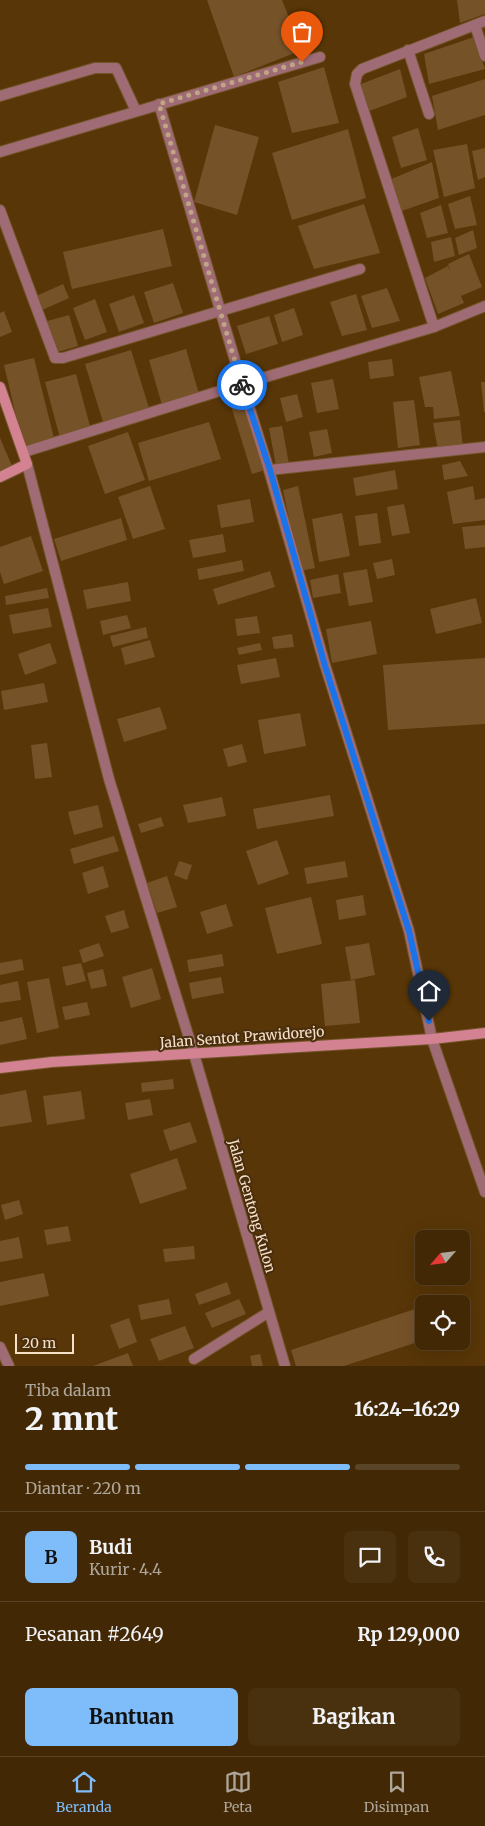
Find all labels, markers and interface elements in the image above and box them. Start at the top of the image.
pin [281,11,323,62]
icon: bag [288,18,316,46]
courier [217,360,267,410]
icon: bike [228,371,256,399]
pin [408,970,450,1021]
icon: home [415,977,443,1005]
street label: Jalan Sentot Prawidorejo [158,1022,325,1052]
street label: Jalan Gentong Kulon [224,1136,280,1275]
north arrow [415,1230,470,1285]
map controls [415,1230,470,1350]
button: locate [415,1295,470,1350]
scale bar [15,1331,74,1354]
text: 20 m [22,1334,56,1352]
text: Tiba dalam [25,1380,111,1400]
text: 16:24–16:29 [354,1397,460,1421]
text: 2 mnt [25,1399,118,1439]
text: Diantar · 220 m [25,1478,141,1498]
button: chat [344,1531,396,1583]
button: phone [408,1531,460,1583]
text: Budi [89,1535,133,1559]
text: B [44,1545,58,1569]
text: Kurir · 4.4 [89,1559,162,1579]
text: Pesanan #2649 [25,1622,164,1646]
text: Rp 129,000 [357,1622,460,1646]
button: Bantuan [25,1688,238,1746]
button: Bagikan [248,1688,460,1746]
tab: Beranda [56,1768,112,1816]
tab: Peta [223,1768,252,1816]
tab: Disimpan [364,1768,429,1816]

